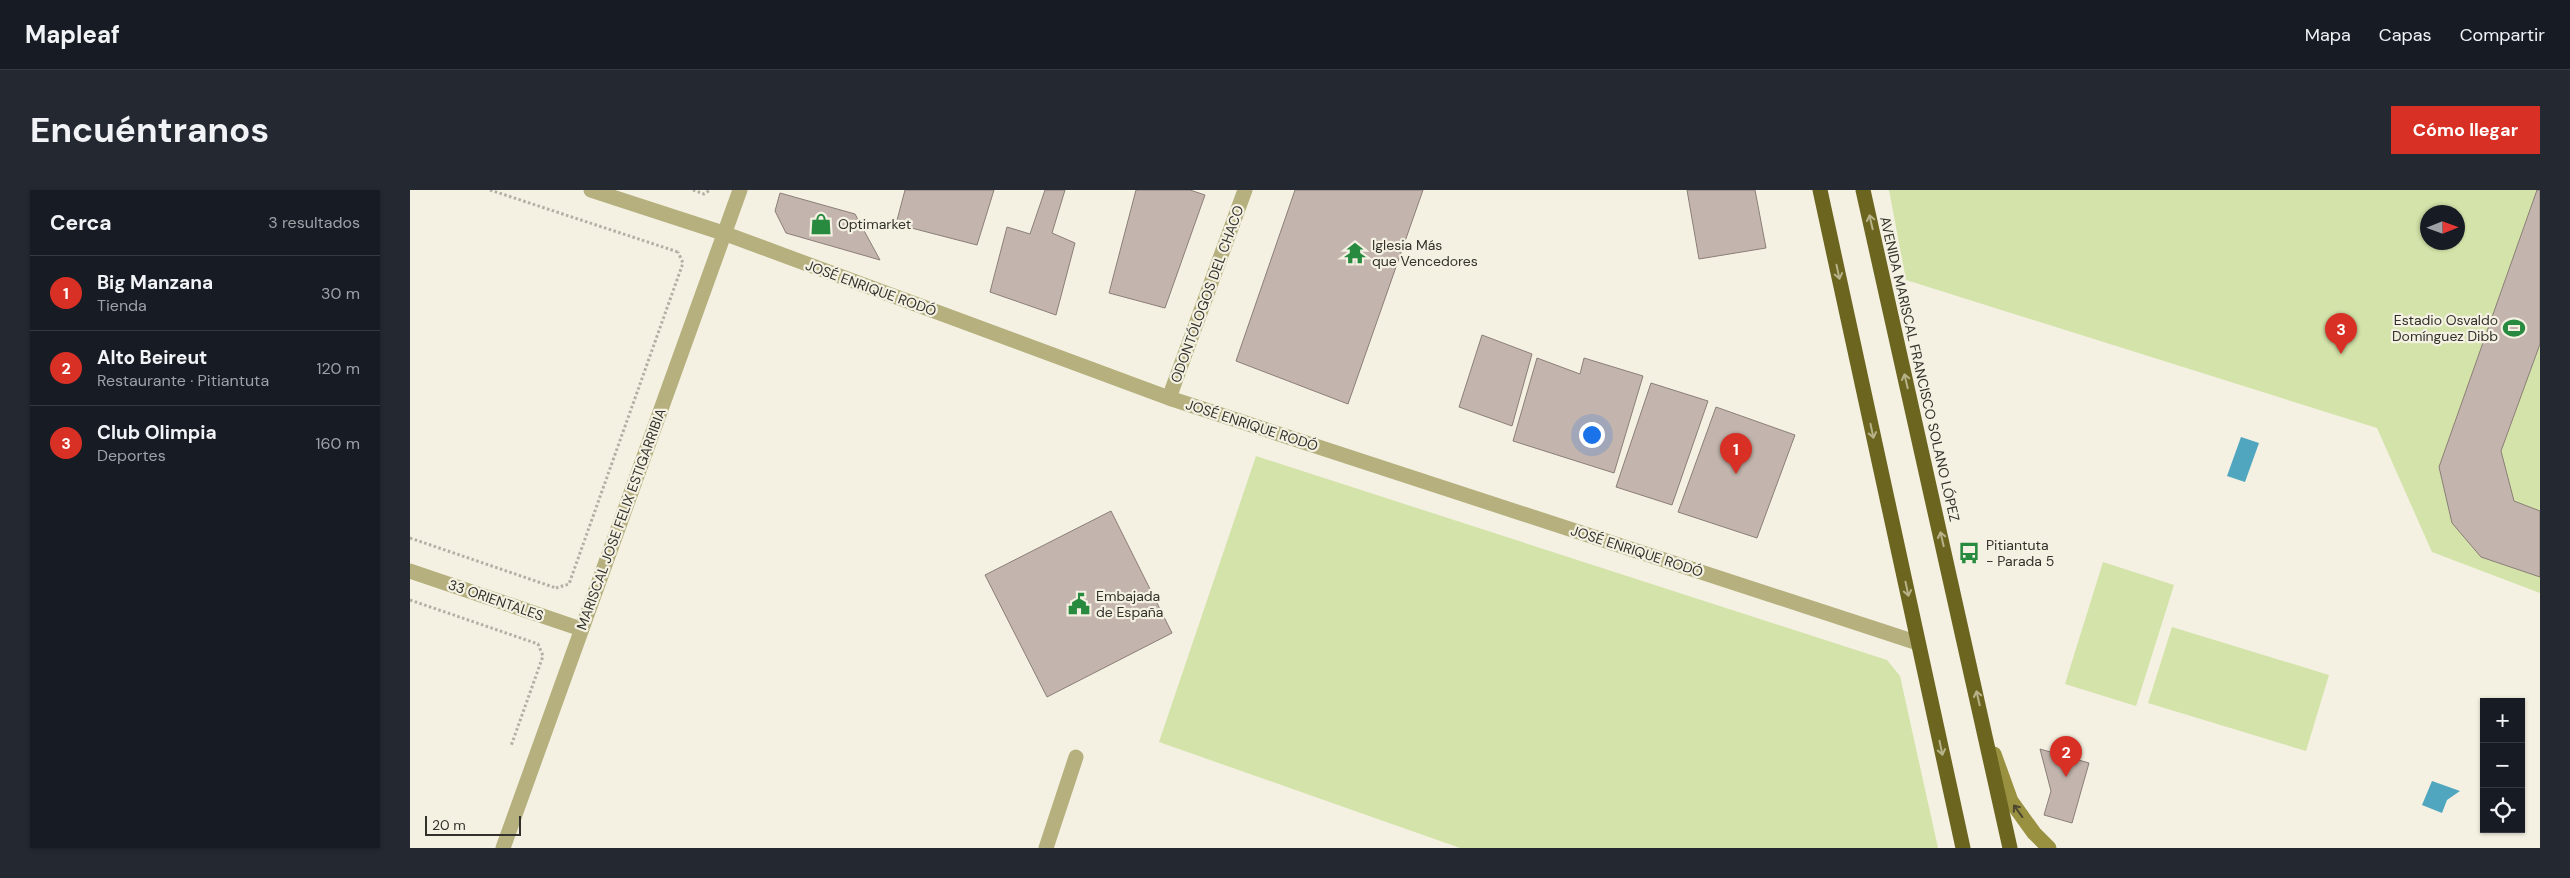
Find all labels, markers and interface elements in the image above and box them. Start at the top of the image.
text: Mapleaf [25,19,120,50]
text: Mapa [2305,23,2351,47]
text: Capas [2379,23,2432,47]
text: Compartir [2460,23,2545,47]
button: Cómo llegar [2391,106,2540,154]
text: Encuéntranos [30,107,269,153]
street label: ODONTÓLOGOS DEL CHACO [1166,203,1248,385]
north arrow [2420,205,2465,250]
text: Cerca [50,209,112,237]
shop icon: Optimarket [808,211,834,237]
text: 3 resultados [268,212,360,233]
place label: Optimarket [838,215,911,233]
one-way arrow [1866,215,1875,231]
street label: AVENIDA MARISCAL FRANCISCO SOLANO LÓPEZ [1876,215,1964,523]
place label: Iglesia Más que Vencedores [1372,236,1478,270]
temple icon: Iglesia Más que Vencedores [1342,240,1368,266]
street label: JOSÉ ENRIQUE RODÓ [803,256,939,320]
one-way arrow [1834,263,1843,279]
text: Big Manzana [97,270,213,295]
text: 1 [63,283,69,304]
text: 30 m [321,283,360,304]
text: Tienda [97,295,147,316]
place label: Estadio Osvaldo Domínguez Dibb [2392,311,2498,345]
pin: 3 [2325,313,2357,354]
sports icon: Estadio Osvaldo Domínguez Dibb [2501,315,2527,341]
text: Alto Beireut [97,345,207,370]
text: 2 [61,358,71,379]
text: 120 m [316,358,360,379]
text: Restaurante · Pitiantuta [97,370,269,391]
one-way arrow [1901,373,1910,389]
street label: JOSÉ ENRIQUE RODÓ [1184,395,1321,455]
street label: MARISCAL JOSE FELIX ESTIGARRIBIA [572,406,670,632]
text: Club Olimpia [97,420,217,445]
your location [1579,422,1605,448]
one-way arrow [1868,422,1877,438]
text: 3 [61,433,71,454]
text: 160 m [316,433,360,454]
pin: 1 [1720,433,1752,474]
text: Deportes [97,445,166,466]
street label: JOSÉ ENRIQUE RODÓ [1569,521,1706,581]
one-way arrow [1937,532,1946,548]
place label: Pitiantuta - Parada 5 [1986,536,2054,570]
bus stop icon: Pitiantuta - Parada 5 [1956,540,1982,566]
street label: 33 ORIENTALES [446,575,546,625]
one-way arrow [1903,581,1912,597]
place label: Embajada de España [1096,587,1163,621]
public building icon: Embajada de España [1066,591,1092,617]
one-way arrow [1973,690,1982,706]
map controls [2480,698,2525,833]
button: + [2480,698,2525,743]
pin: 2 [2050,736,2082,777]
one-way arrow [1937,740,1946,756]
button: − [2480,743,2525,788]
button: locate [2480,788,2525,833]
one-way arrow [2013,804,2023,818]
scale bar [425,813,521,836]
text: 20 m [432,816,466,834]

